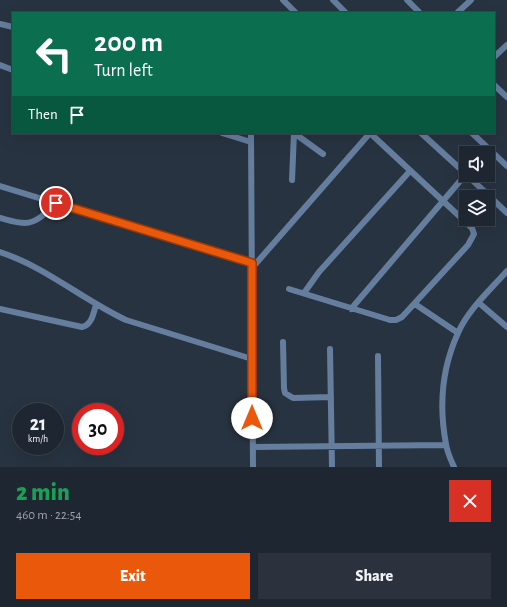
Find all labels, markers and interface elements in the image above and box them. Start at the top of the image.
icon: left [28,28,80,80]
text: 200 m [94,29,163,57]
text: Turn left [94,62,153,80]
icon: arrive [66,104,88,126]
text: Then [28,107,58,122]
map controls [459,146,495,226]
button: sound [459,146,495,182]
pin [39,186,73,220]
button: layers [459,190,495,226]
icon: arrive [45,192,67,214]
position arrow [231,397,273,439]
speed limit sign: 30 [72,403,124,455]
text: 21 [30,414,46,434]
text: km/h [28,434,48,444]
button: close [449,480,491,522]
text: 2 min [16,481,70,505]
text: 460 m · 22:54 [16,509,82,522]
button: Exit [16,553,250,599]
button: Share [258,553,491,599]

